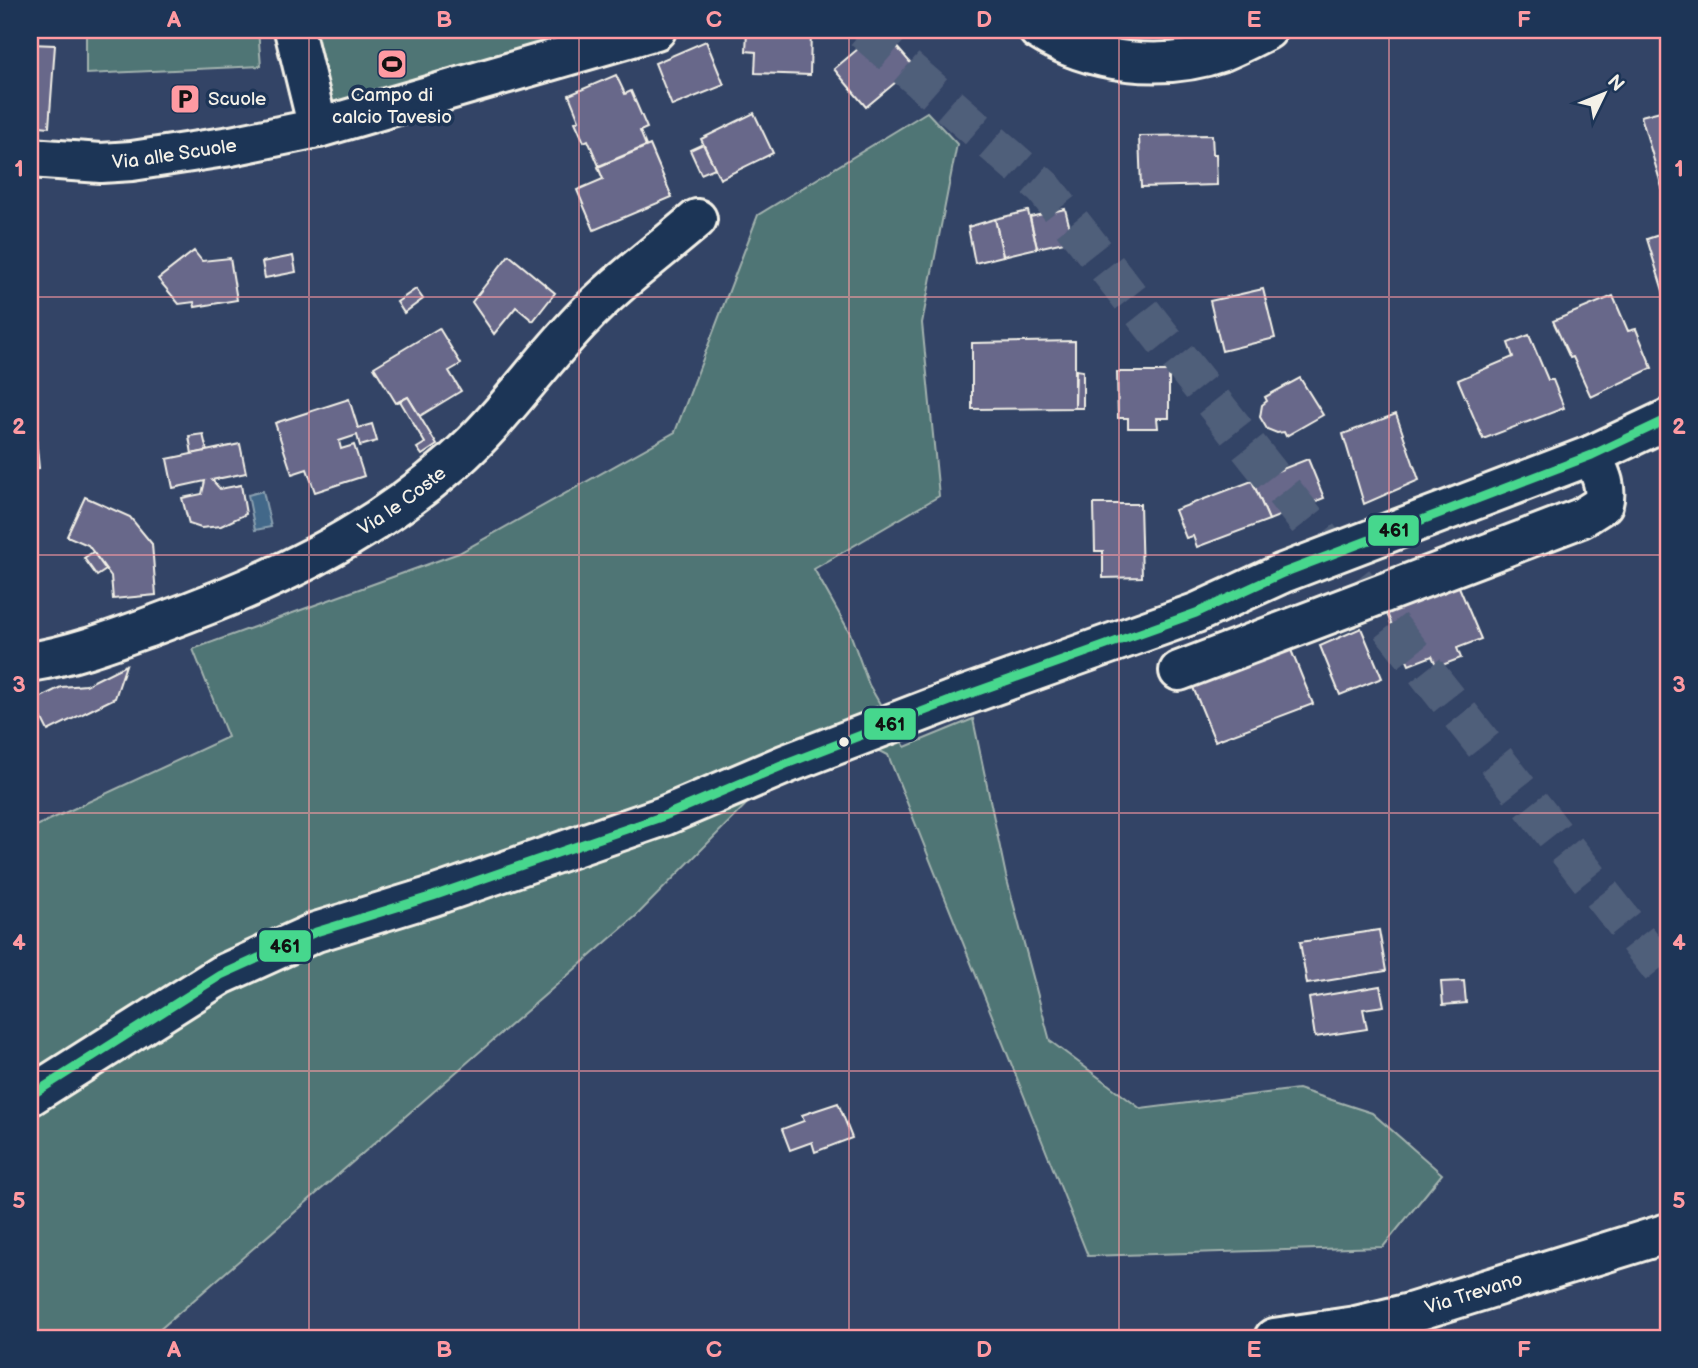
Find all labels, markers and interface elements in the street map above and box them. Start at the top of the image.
text: A [166,6,182,34]
text: B [436,6,452,34]
text: C [706,6,722,34]
text: D [976,6,992,34]
text: E [1247,6,1262,34]
text: F [1517,6,1531,34]
sports icon: Campo di calcio Tavesio [375,47,409,81]
north arrow [1568,60,1638,130]
text: N [1602,70,1629,96]
parking icon: Scuole [168,82,202,116]
place label: Campo di calcio Tavesio [332,84,452,129]
place label: Scuole [208,88,266,111]
street label: Via alle Scuole [111,134,238,174]
text: 1 [14,155,24,183]
text: 1 [1674,155,1684,183]
text: 2 [12,413,26,441]
text: 2 [1672,413,1686,441]
street label: Via le Coste [354,462,451,540]
line badge: 461 [1367,514,1420,547]
text: 461 [1379,520,1409,543]
text: 3 [12,671,26,699]
text: 3 [1672,671,1686,699]
line badge: 461 [863,707,917,741]
text: 461 [875,714,905,737]
unlabelled marker [837,735,851,749]
text: 4 [12,929,26,957]
line badge: 461 [258,929,312,963]
text: 4 [1672,929,1686,957]
text: 461 [270,936,300,959]
text: 5 [12,1187,26,1215]
text: 5 [1672,1187,1686,1215]
street label: Via Trevano [1422,1267,1525,1319]
text: A [166,1336,182,1364]
text: B [436,1336,452,1364]
text: C [706,1336,722,1364]
text: D [976,1336,992,1364]
text: E [1247,1336,1262,1364]
text: F [1517,1336,1531,1364]

